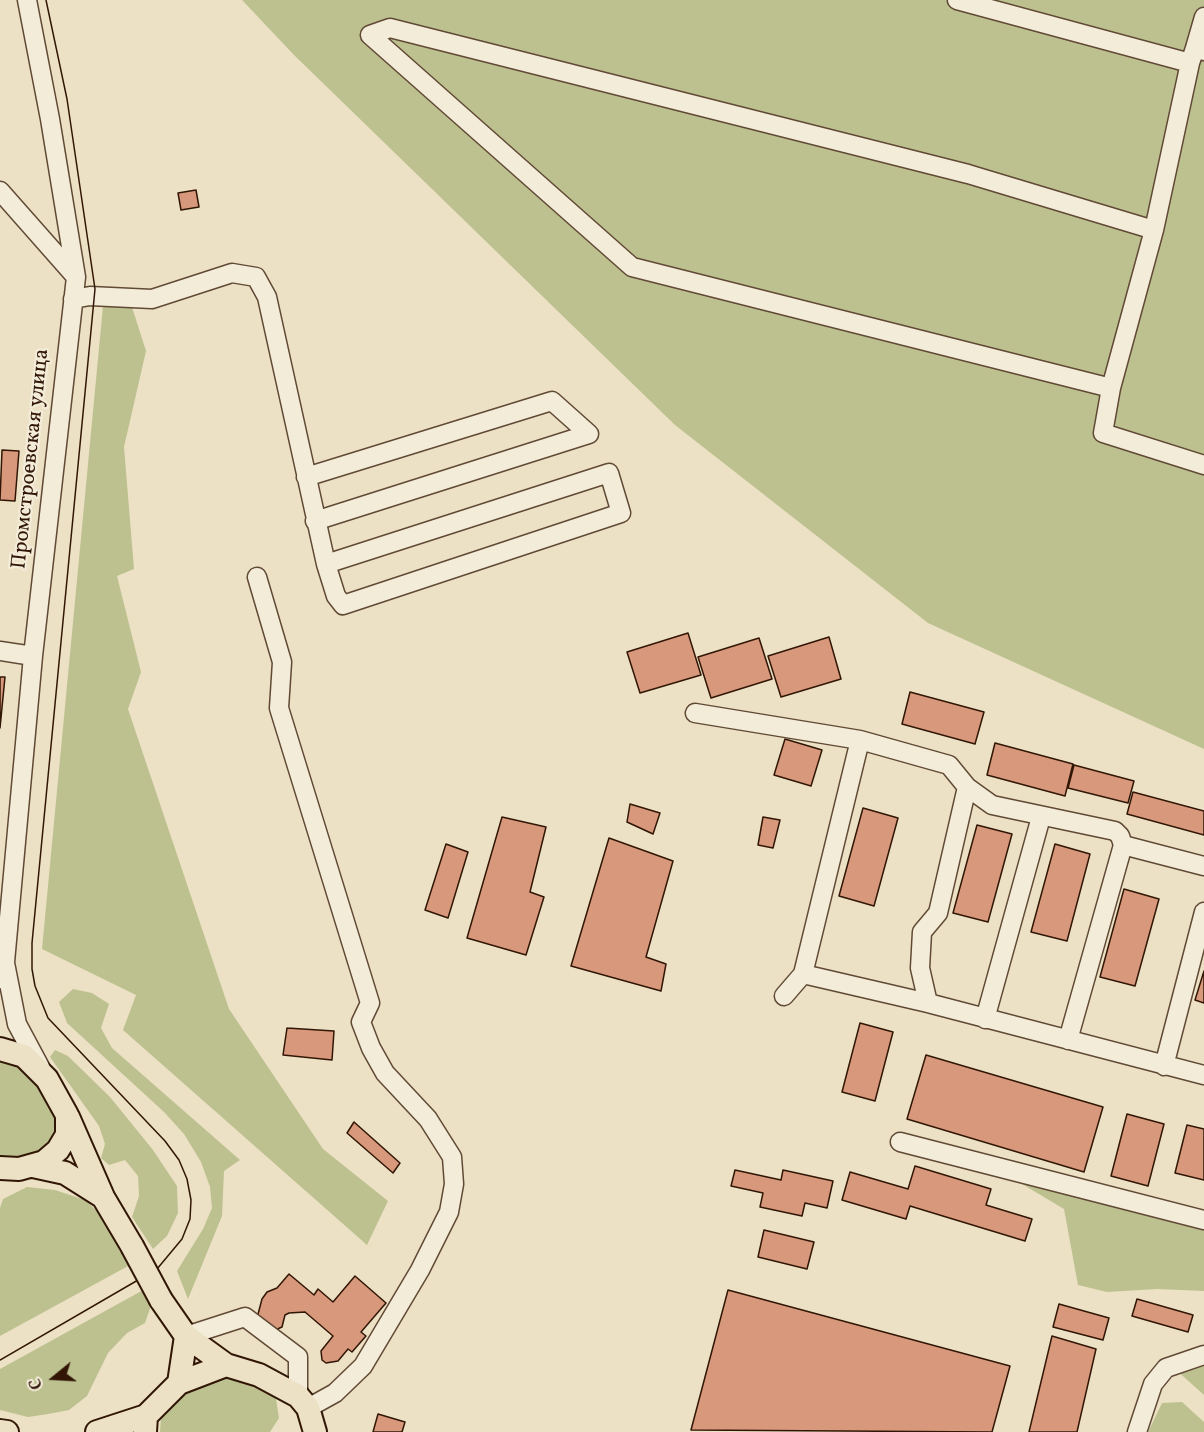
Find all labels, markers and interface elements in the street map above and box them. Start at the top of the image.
street label: Промстроевская улица [8,348,56,570]
north arrow [24,1348,84,1408]
text: С [25,1375,49,1392]

